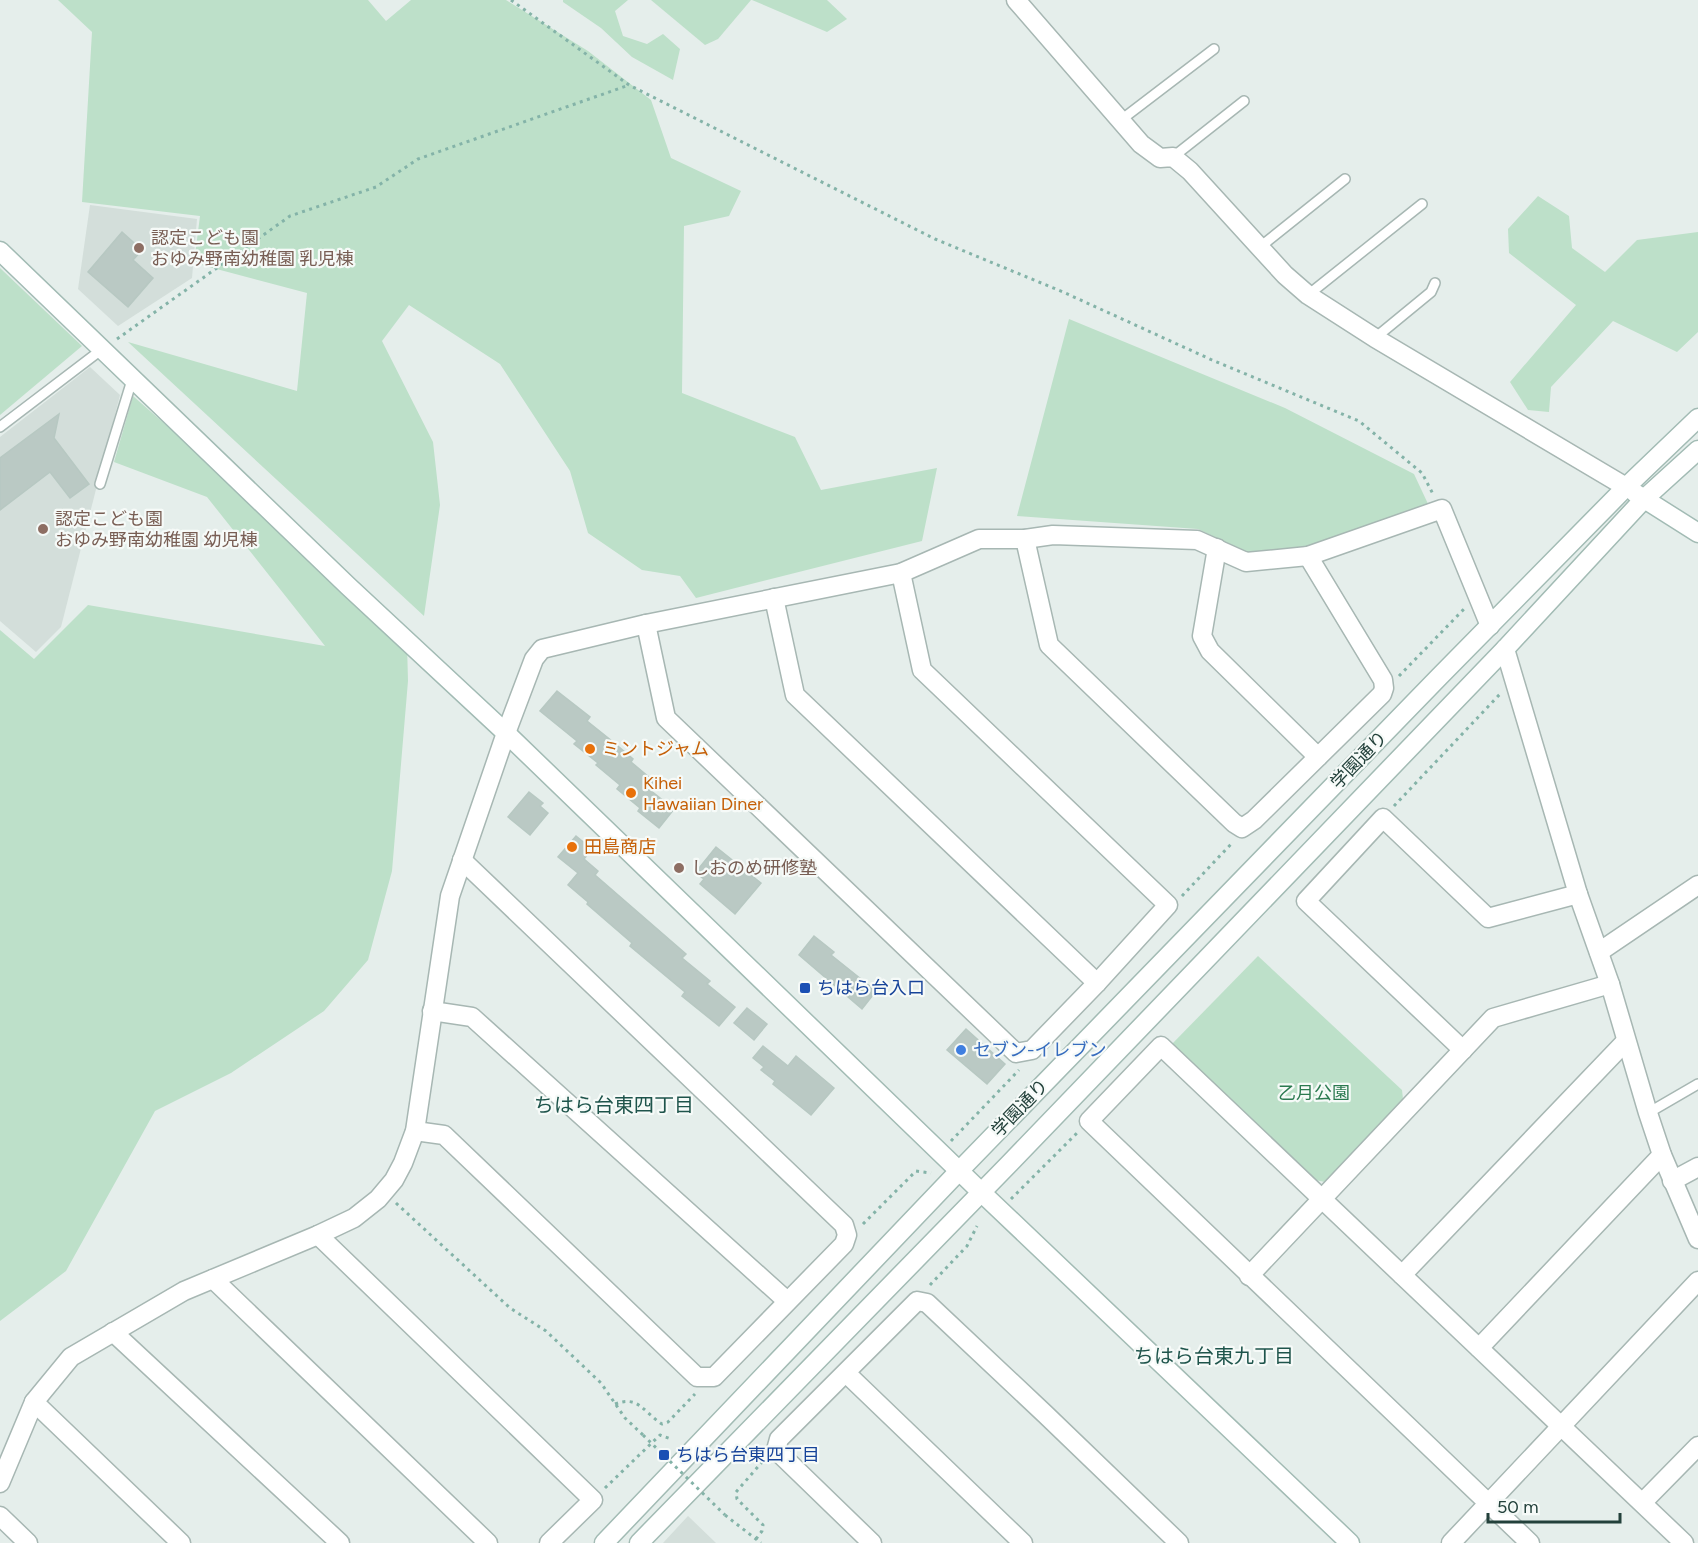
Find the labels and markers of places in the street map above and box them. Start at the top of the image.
place label: 認定こども園 おゆみ野南幼稚園 乳児棟 [151,227,353,270]
marker: 認定こども園 おゆみ野南幼稚園 乳児棟 [132,241,146,255]
place label: 認定こども園 おゆみ野南幼稚園 幼児棟 [55,508,257,551]
marker: 認定こども園 おゆみ野南幼稚園 幼児棟 [36,522,50,536]
place label: ミントジャム [602,738,709,760]
marker: ミントジャム [583,742,597,756]
place label: Kihei Hawaiian Diner [643,772,763,815]
marker: Kihei Hawaiian Diner [624,786,638,800]
place label: 田島商店 [584,836,656,858]
marker: 田島商店 [565,840,579,854]
place label: しおのめ研修塾 [691,857,817,879]
marker: しおのめ研修塾 [672,861,686,875]
place label: ちはら台入口 [817,977,925,999]
marker: ちはら台入口 [798,981,812,995]
place label: セブン-イレブン [973,1039,1107,1061]
marker: セブン-イレブン [954,1043,968,1057]
place label: ちはら台東四丁目 [676,1444,820,1466]
marker: ちはら台東四丁目 [657,1448,671,1462]

